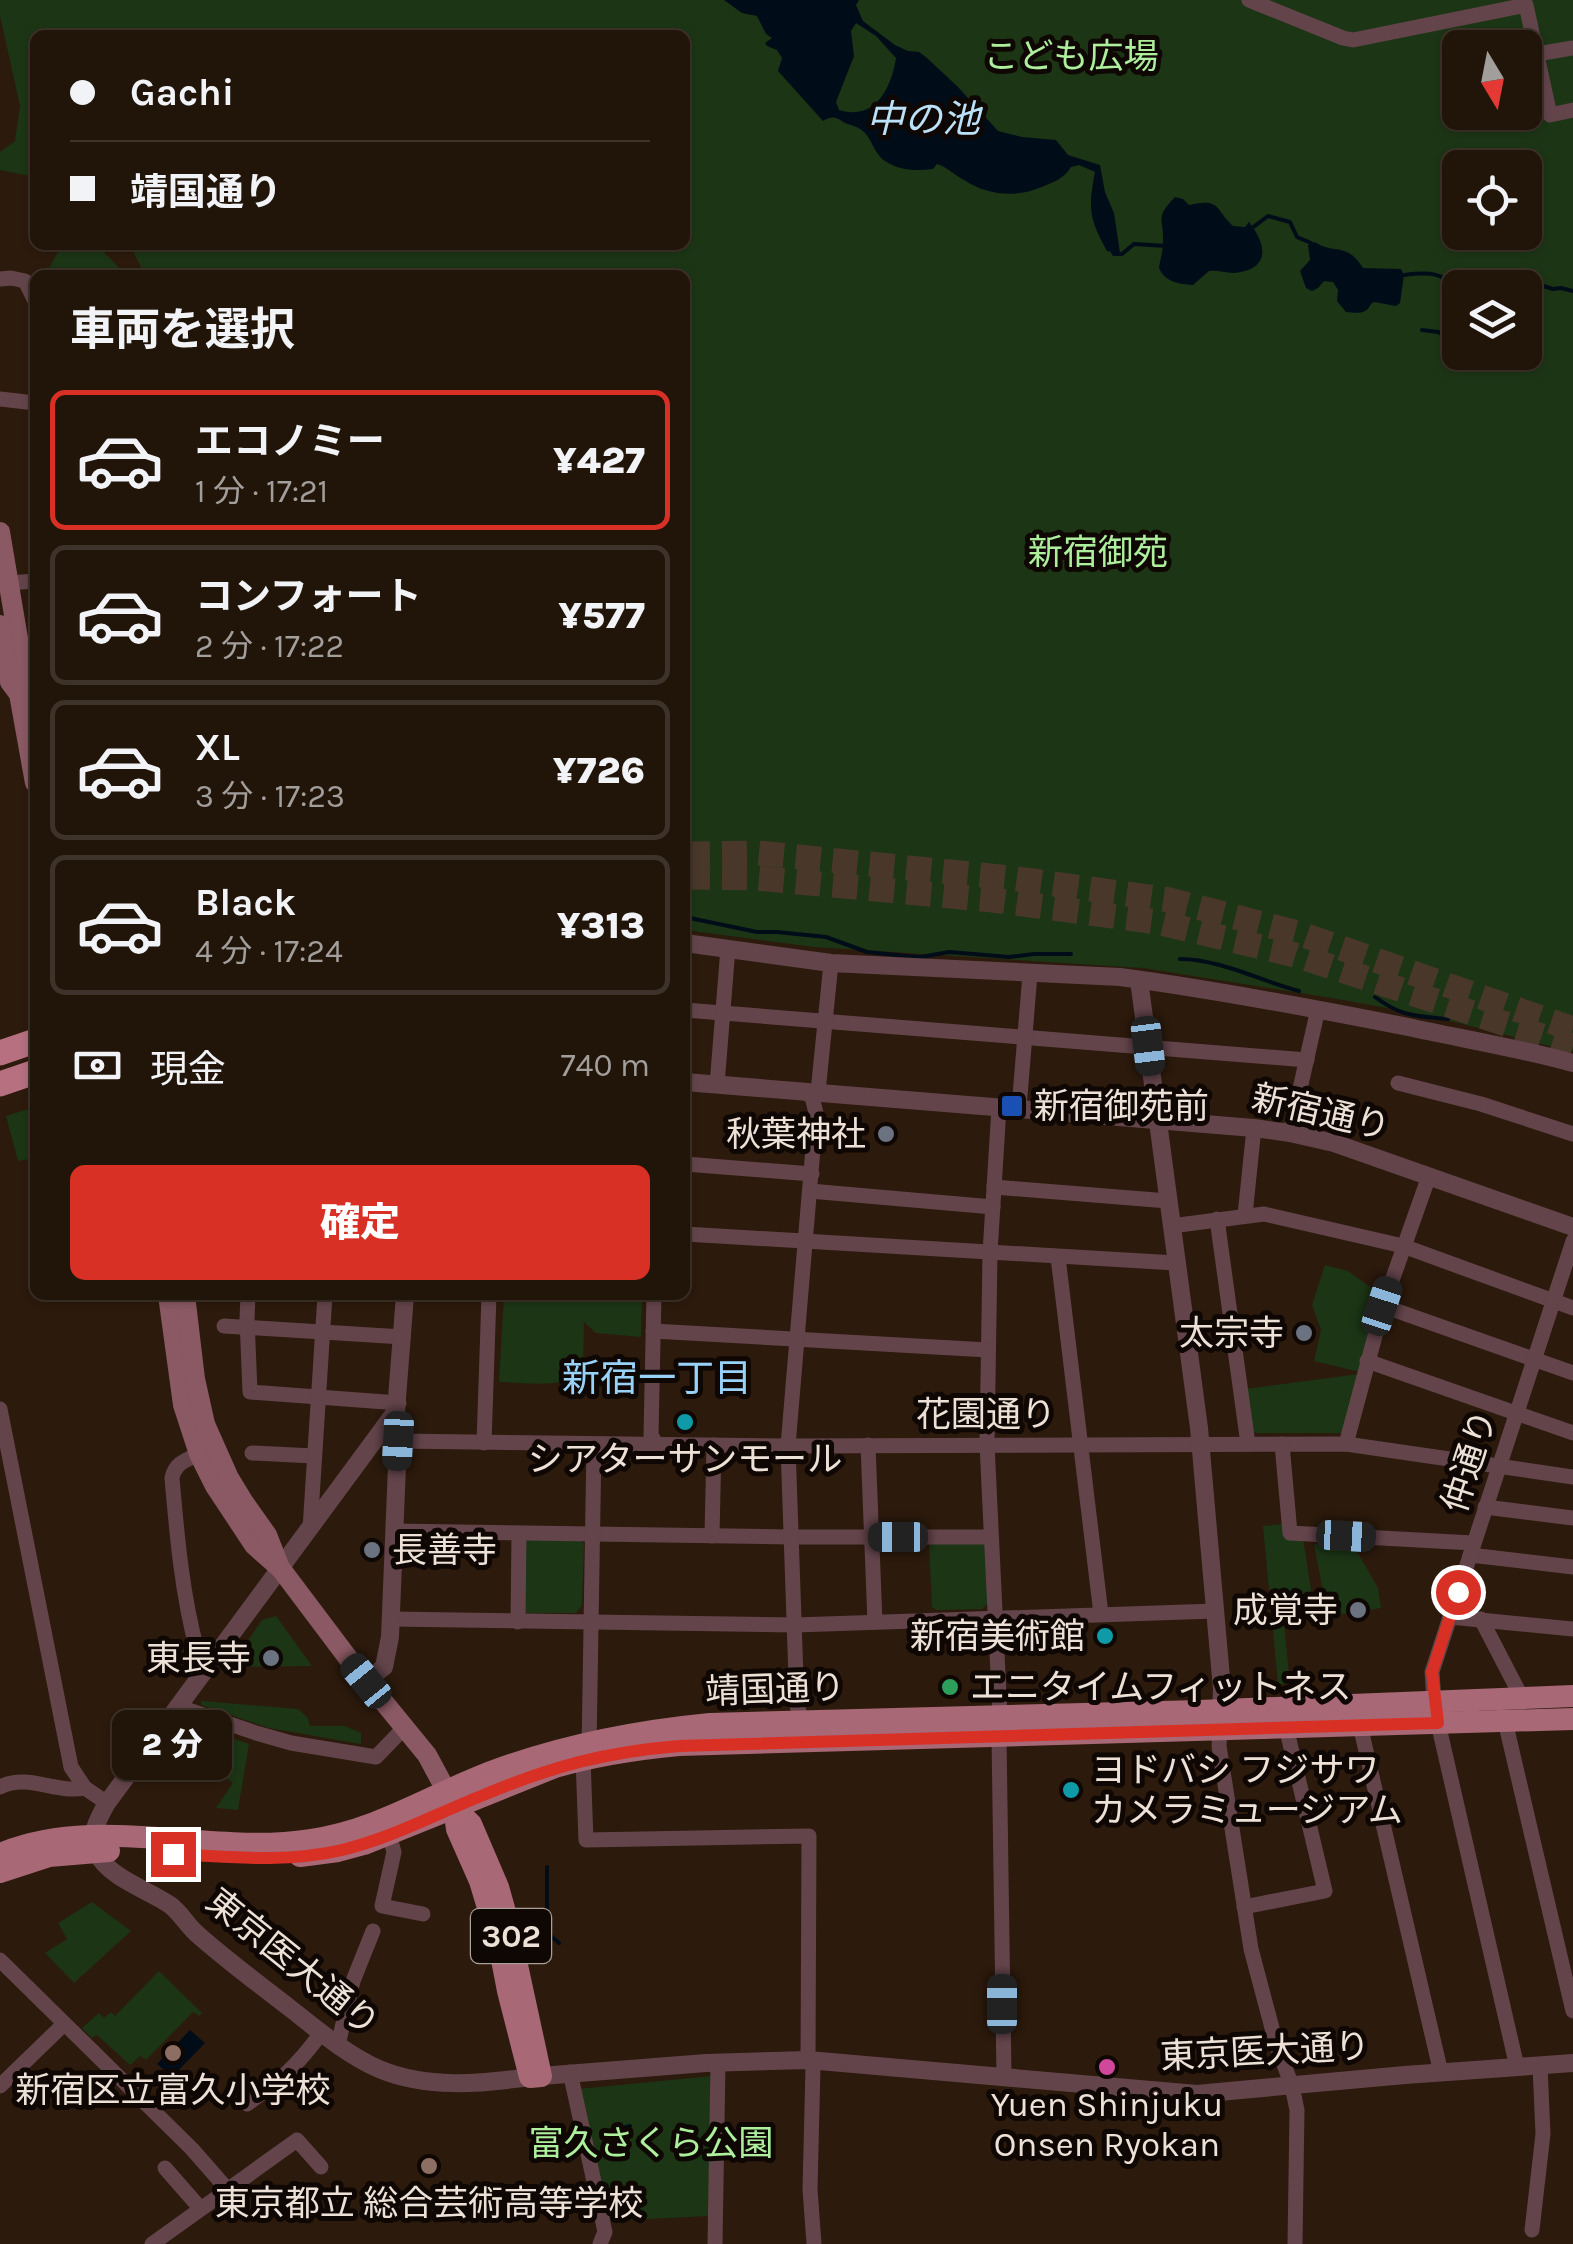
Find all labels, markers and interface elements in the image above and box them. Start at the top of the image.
north arrow [1442,30,1542,130]
map controls [1442,30,1542,370]
park label: こども広場 [983,36,1159,77]
text: Gachi [130,70,234,115]
water label: 中の池 [866,97,984,142]
button: locate [1442,150,1542,250]
text: 靖国通り [130,170,282,215]
button: layers [1442,270,1542,370]
text: 車両を選択 [70,304,295,356]
icon: car [75,415,165,505]
text: エコノミー [195,419,385,464]
text: ¥427 [553,438,645,483]
text: 1 分 · 17:21 [195,473,328,510]
park label: 新宿御苑 [1028,532,1168,573]
icon: car [75,570,165,660]
text: コンフォート [195,574,422,619]
text: ¥577 [558,593,645,638]
text: 2 分 · 17:22 [195,628,344,665]
icon: car [75,725,165,815]
text: XL [195,725,240,770]
text: ¥726 [553,748,645,793]
text: 3 分 · 17:23 [195,778,345,815]
icon: car [75,880,165,970]
text: Black [195,880,296,925]
text: ¥313 [557,903,645,948]
text: 4 分 · 17:24 [195,933,343,970]
car [1129,1014,1167,1078]
icon: cash [70,1038,125,1093]
text: 現金 [150,1047,226,1092]
text: 740 m [561,1047,650,1084]
street label: 新宿通り [1248,1077,1394,1148]
place label: 新宿御苑前 [1034,1086,1209,1127]
marker: 新宿御苑前 [999,1093,1025,1119]
place label: 秋葉神社 [726,1114,866,1155]
marker: 秋葉神社 [875,1123,897,1145]
button: 確定 [70,1165,650,1280]
car [1358,1273,1406,1339]
place label: 太宗寺 [1179,1313,1284,1354]
marker: 太宗寺 [1293,1322,1315,1344]
district label: 新宿一丁目 [562,1356,752,1401]
street label: 花園通り [916,1394,1056,1435]
street label: 仲通り [1434,1405,1505,1517]
car [381,1410,415,1472]
marker: シアターサンモール [674,1411,696,1433]
place label: シアターサンモール [528,1439,842,1480]
car [1315,1519,1377,1553]
car [868,1522,928,1552]
place label: 長善寺 [392,1530,497,1571]
marker: 長善寺 [361,1539,383,1561]
route start [1436,1570,1481,1615]
place label: 成覚寺 [1233,1590,1338,1631]
marker: 成覚寺 [1347,1599,1369,1621]
place label: 新宿美術館 [910,1616,1085,1657]
marker: 新宿美術館 [1094,1625,1116,1647]
place label: 東長寺 [146,1638,251,1679]
marker: 東長寺 [260,1647,282,1669]
car [335,1648,397,1714]
street label: 靖国通り [704,1667,846,1712]
place label: エニタイムフィットネス [970,1667,1352,1708]
marker: エニタイムフィットネス [939,1676,961,1698]
callout: 2 分 [113,1709,233,1779]
text: 2 分 [142,1726,202,1763]
place label: ヨドバシ フジサワ カメラミュージアム [1091,1750,1403,1831]
marker: ヨドバシ フジサワ カメラミュージアム [1060,1779,1082,1801]
route end [151,1832,196,1877]
street label: 東京医大通り [198,1880,387,2044]
road number: 302 [471,1909,551,1963]
car [987,1974,1017,2034]
street label: 東京医大通り [1159,2026,1371,2077]
marker: 新宿区立富久小学校 [162,2042,184,2064]
marker: Yuen Shinjuku Onsen Ryokan [1096,2056,1118,2078]
place label: 新宿区立富久小学校 [15,2070,331,2111]
place label: Yuen Shinjuku Onsen Ryokan [991,2084,1223,2165]
park label: 富久さくら公園 [528,2123,774,2164]
marker: 東京都立 総合芸術高等学校 [418,2155,440,2177]
place label: 東京都立 総合芸術高等学校 [215,2183,643,2224]

